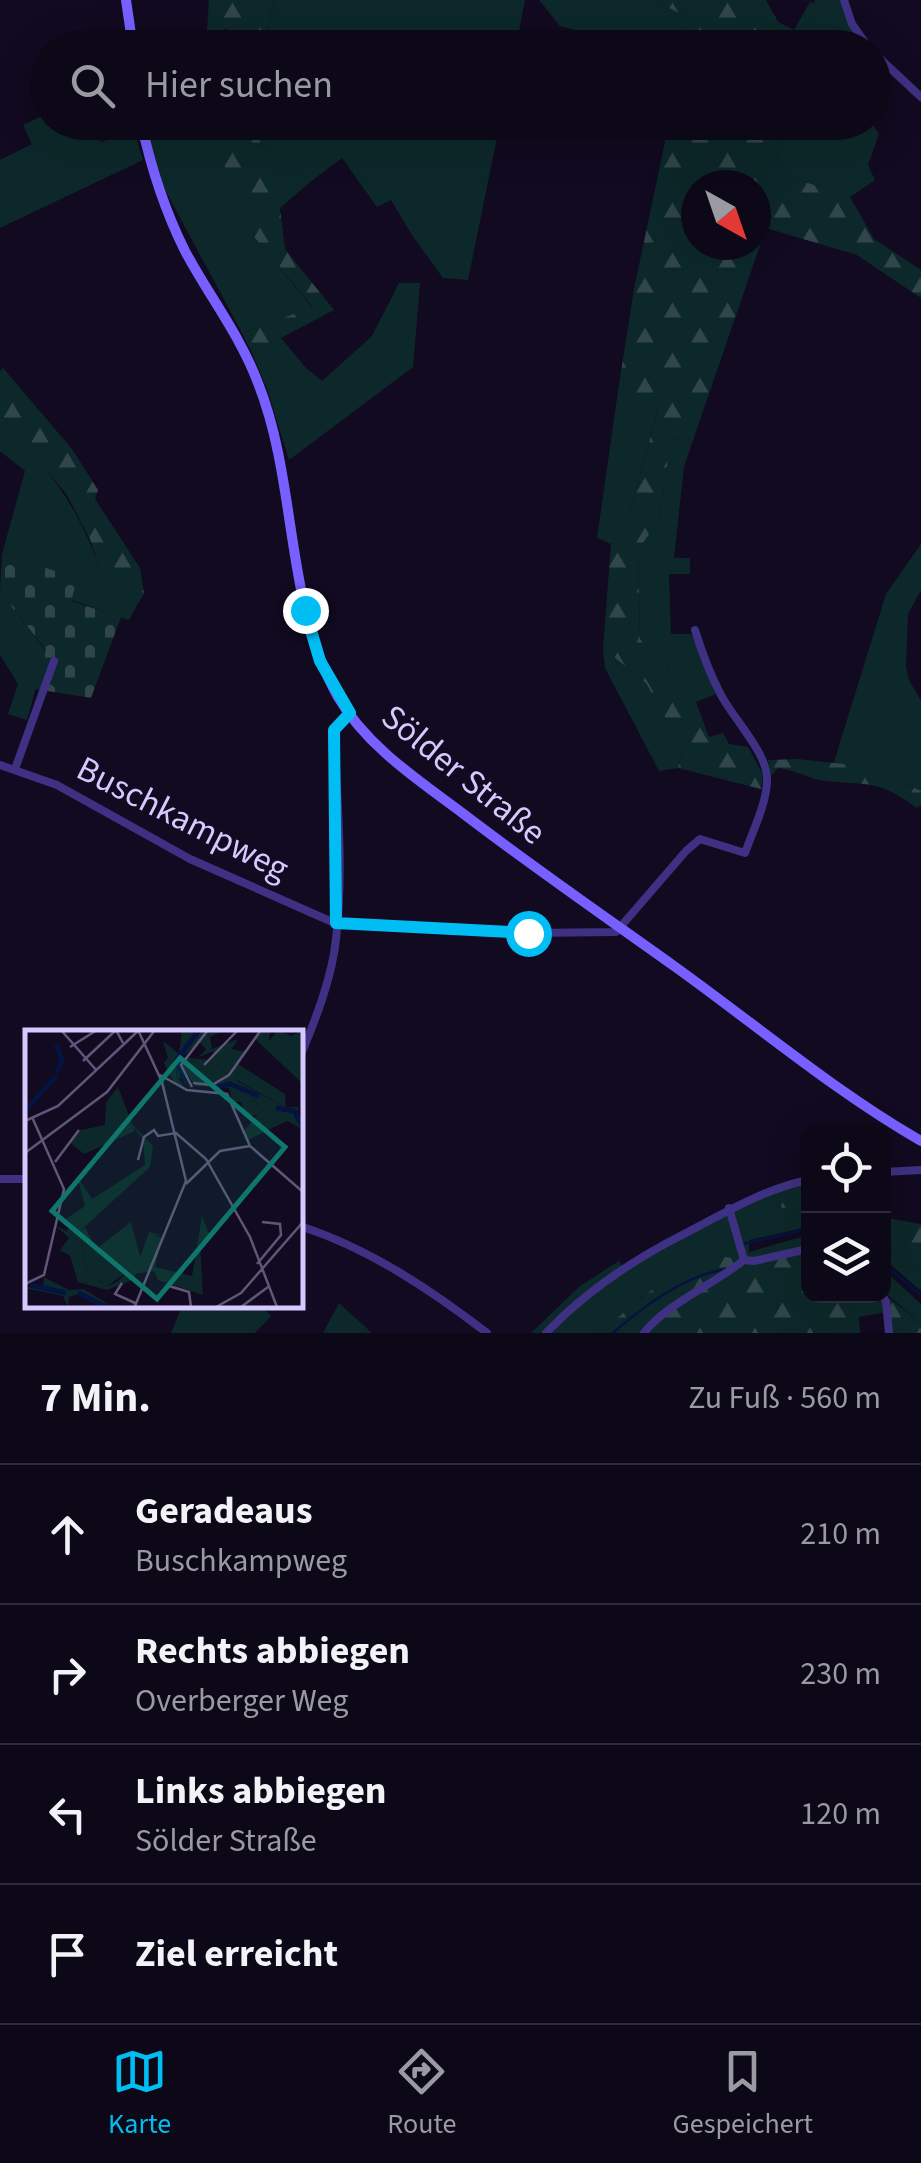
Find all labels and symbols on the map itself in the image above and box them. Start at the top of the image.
north arrow [681,170,771,260]
route end [283,588,329,634]
street label: Sölder Straße [370,693,556,857]
street label: Buschkampweg [68,744,298,894]
route start [506,911,552,957]
inset map [25,1030,302,1308]

